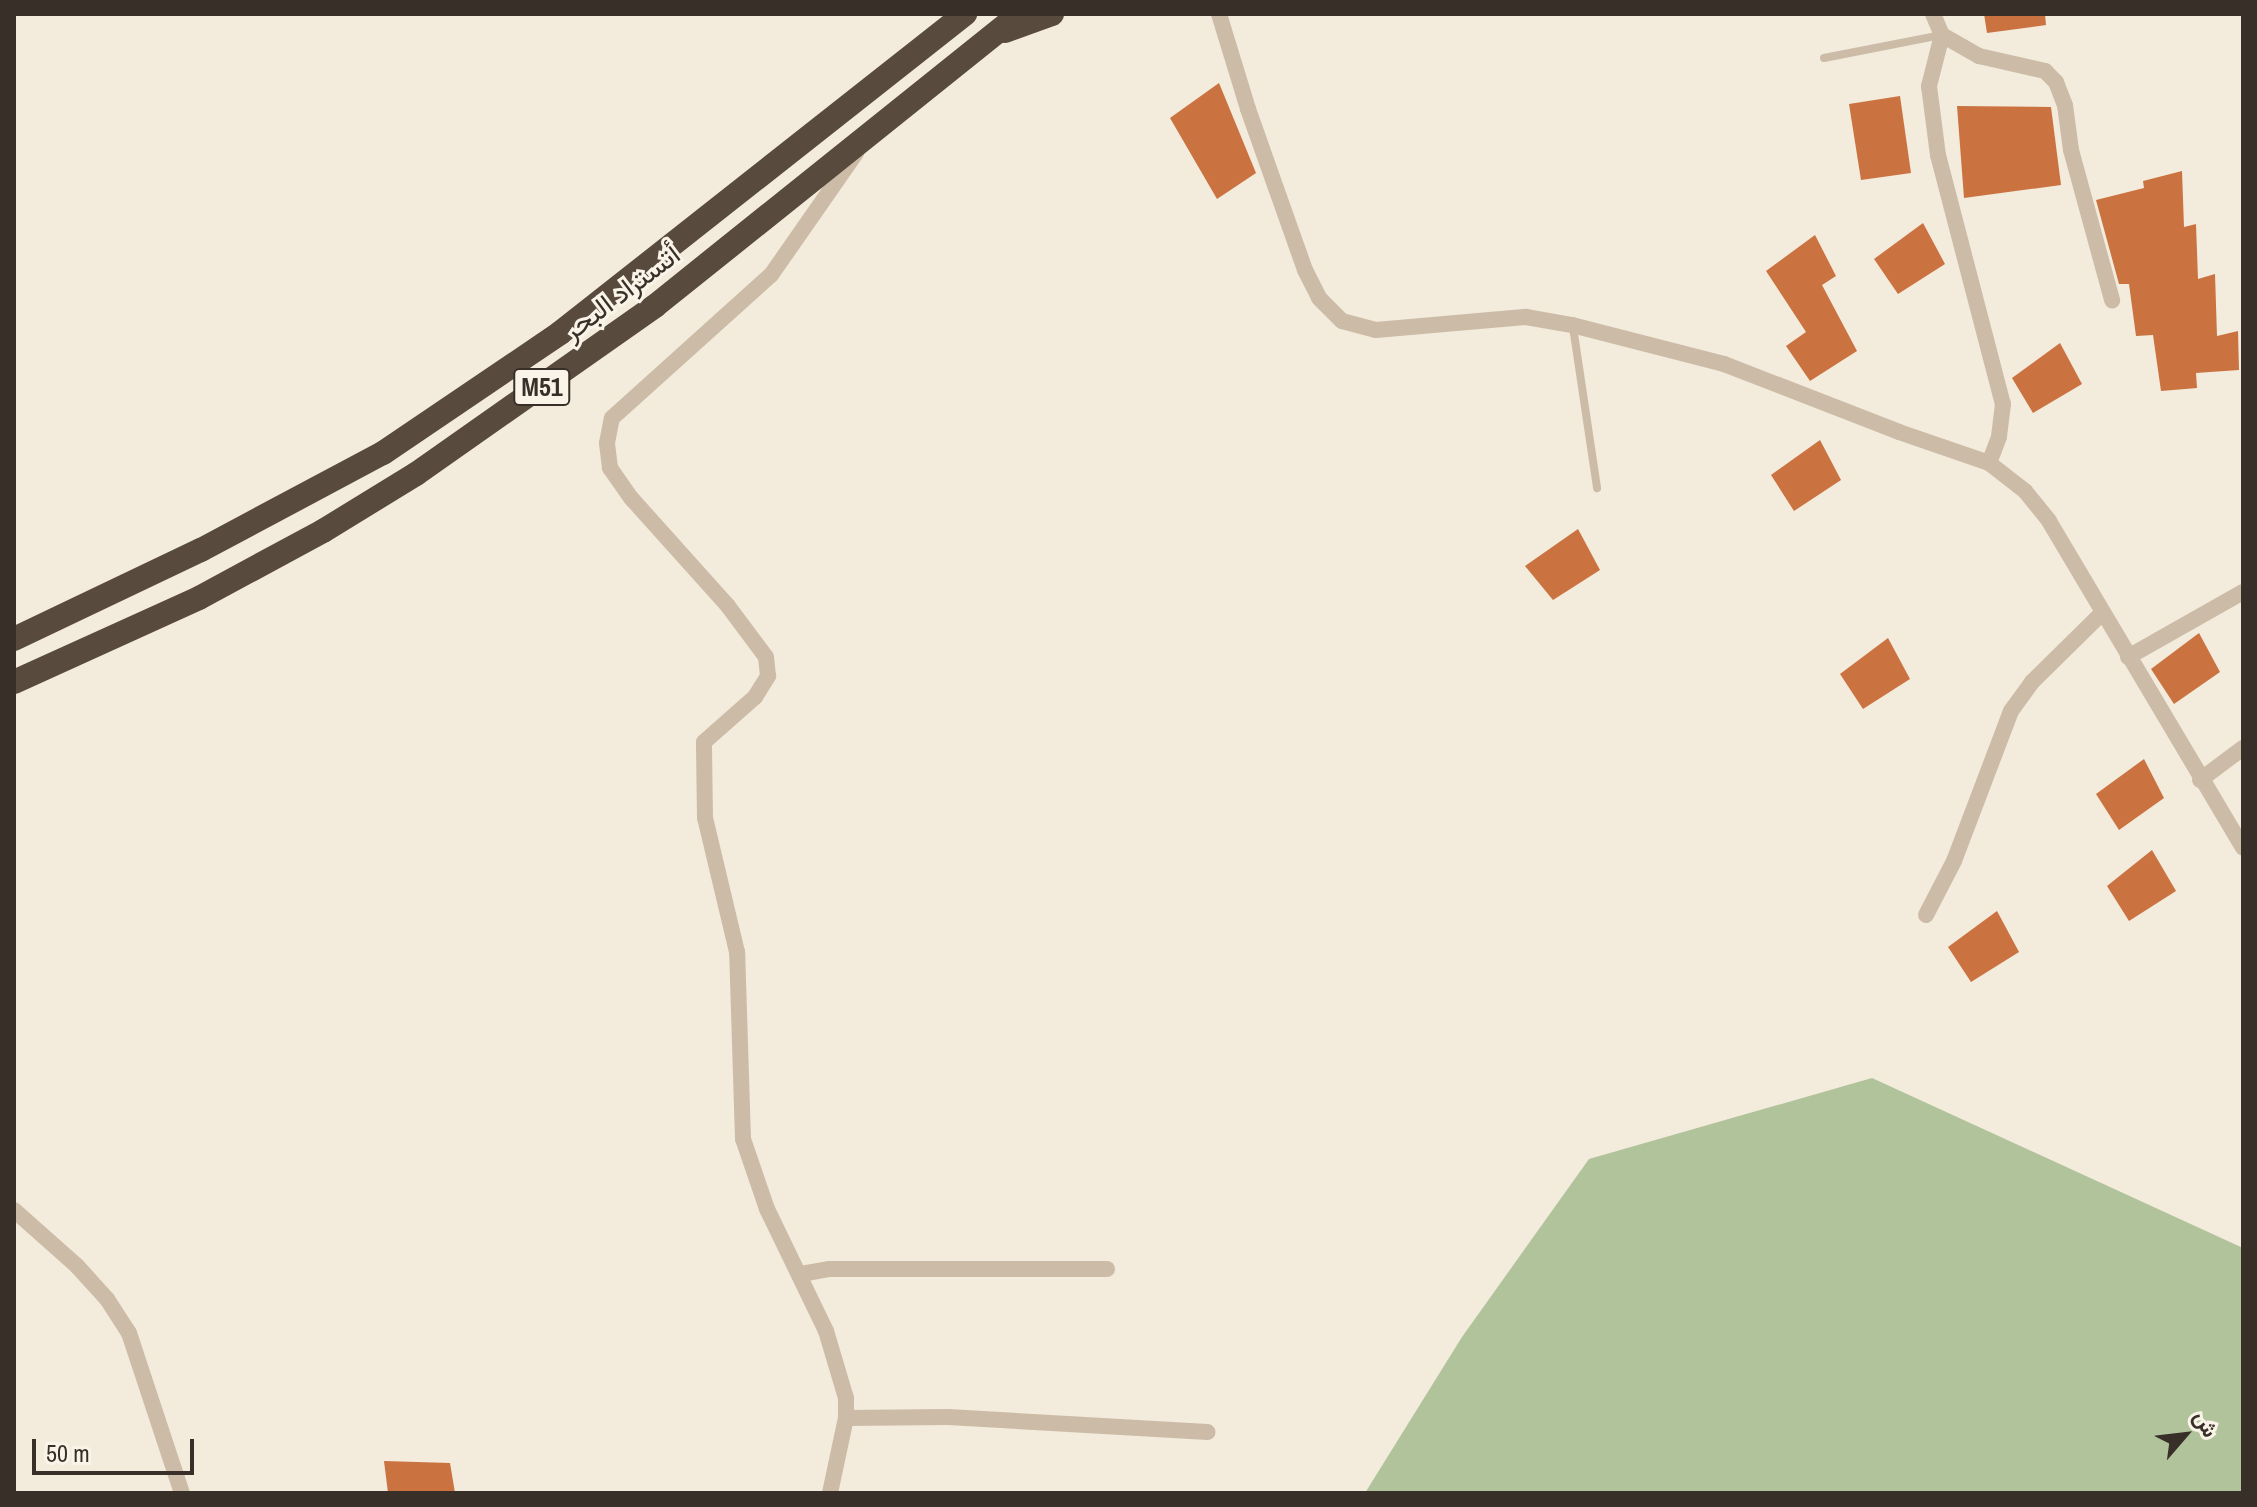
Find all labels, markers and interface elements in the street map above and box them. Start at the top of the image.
street label: أتستراد البحر [556,237,686,347]
road number: M51 [512,365,572,409]
north arrow [2145,1395,2225,1475]
text: ش [2187,1405,2226,1442]
scale bar [36,1423,198,1473]
text: 50 m [46,1437,90,1469]

